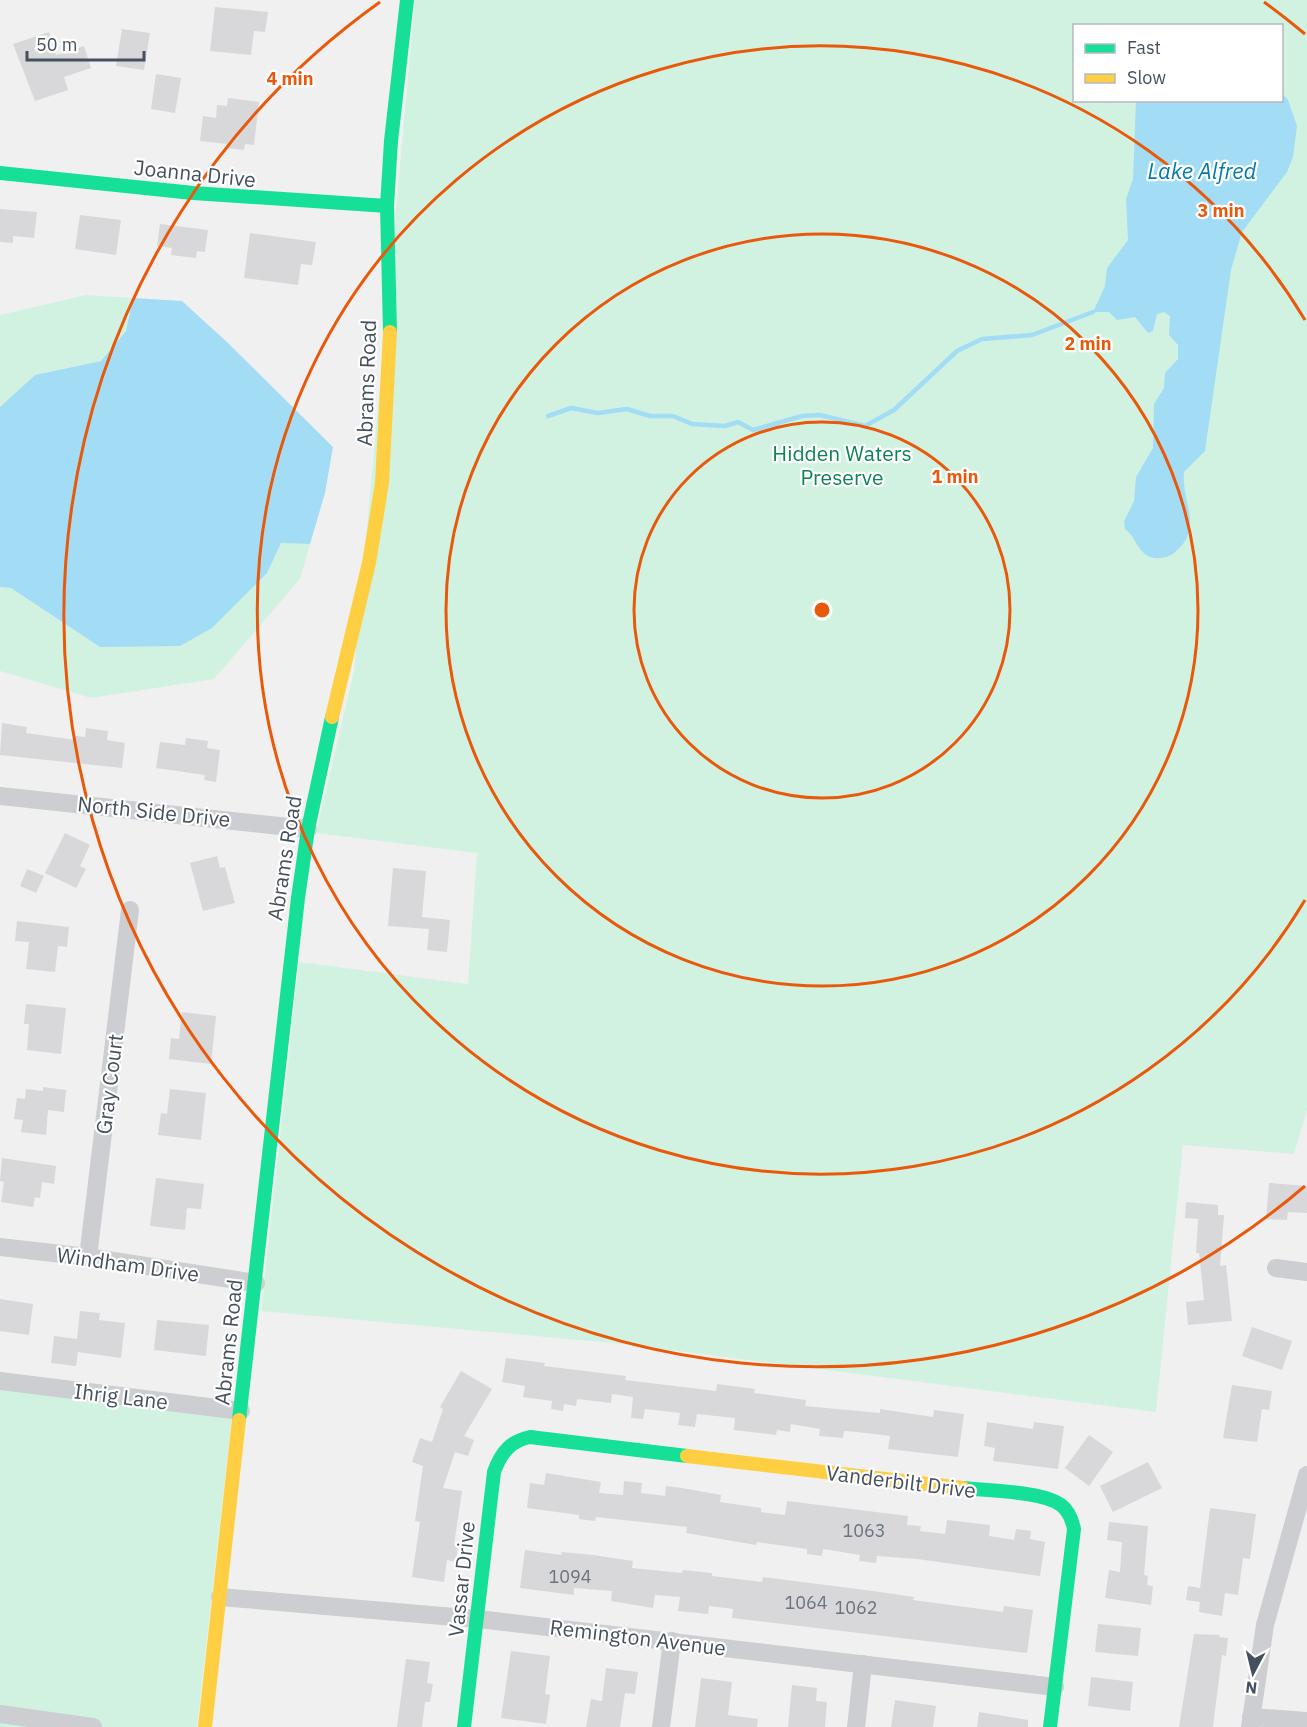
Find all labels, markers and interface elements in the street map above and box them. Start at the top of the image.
scale bar [27,24,144,62]
legend [1073,24,1283,102]
text: 50 m [36,33,78,56]
text: Fast [1127,36,1161,59]
text: Slow [1127,66,1166,89]
text: 4 min [266,67,314,90]
street label: Joanna Drive [133,153,257,193]
water label: Lake Alfred [1148,156,1257,185]
text: 3 min [1197,199,1245,222]
street label: Abrams Road [350,319,382,447]
text: 2 min [1064,332,1112,355]
park label: Hidden Waters Preserve [772,439,912,491]
text: 1 min [931,465,979,488]
centre of rings [812,600,832,620]
street label: North Side Drive [76,789,232,833]
street label: Abrams Road [260,793,308,923]
street label: Gray Court [89,1032,129,1136]
street label: Windham Drive [55,1240,201,1288]
street label: Abrams Road [207,1278,249,1406]
street label: Ihrig Lane [72,1376,170,1416]
street label: Vanderbilt Drive [824,1458,978,1504]
house number: 1063 [842,1519,886,1542]
street label: Vassar Drive [441,1520,481,1638]
house number: 1094 [548,1565,592,1588]
house number: 1064 [784,1591,828,1614]
house number: 1062 [834,1596,878,1619]
street label: Remington Avenue [548,1612,728,1662]
north arrow [1223,1643,1283,1703]
text: N [1244,1677,1258,1699]

